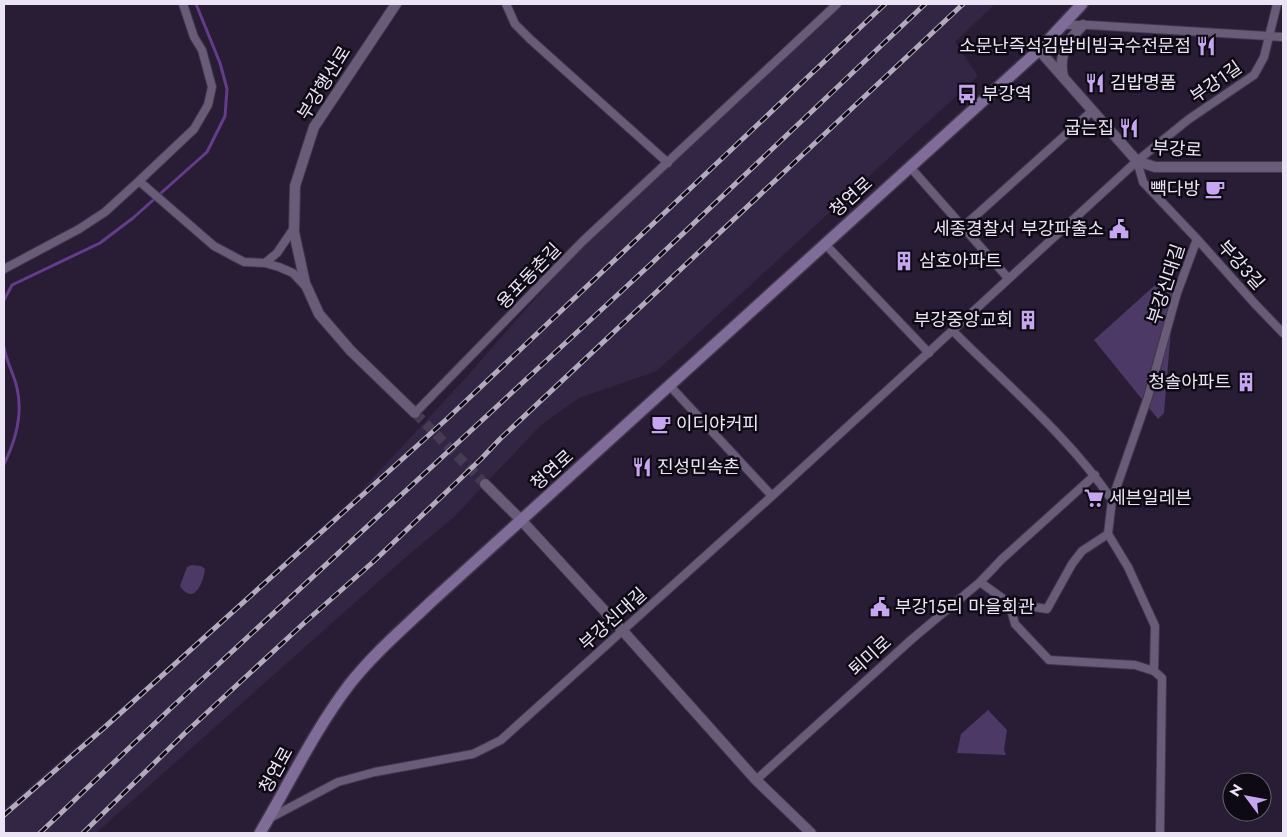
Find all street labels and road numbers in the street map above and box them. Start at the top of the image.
street label: 부강행산로 [291,41,357,125]
street label: 부강1길 [1185,55,1247,109]
street label: 부강로 [1152,135,1202,163]
street label: 청연로 [824,171,878,223]
street label: 부강3길 [1211,234,1271,296]
street label: 용포동촌길 [491,237,567,315]
street label: 부강신대길 [1141,241,1191,327]
street label: 청연로 [525,444,579,496]
street label: 부강신대길 [574,582,652,656]
street label: 퇴미로 [843,630,897,682]
street label: 청연로 [253,742,299,798]

